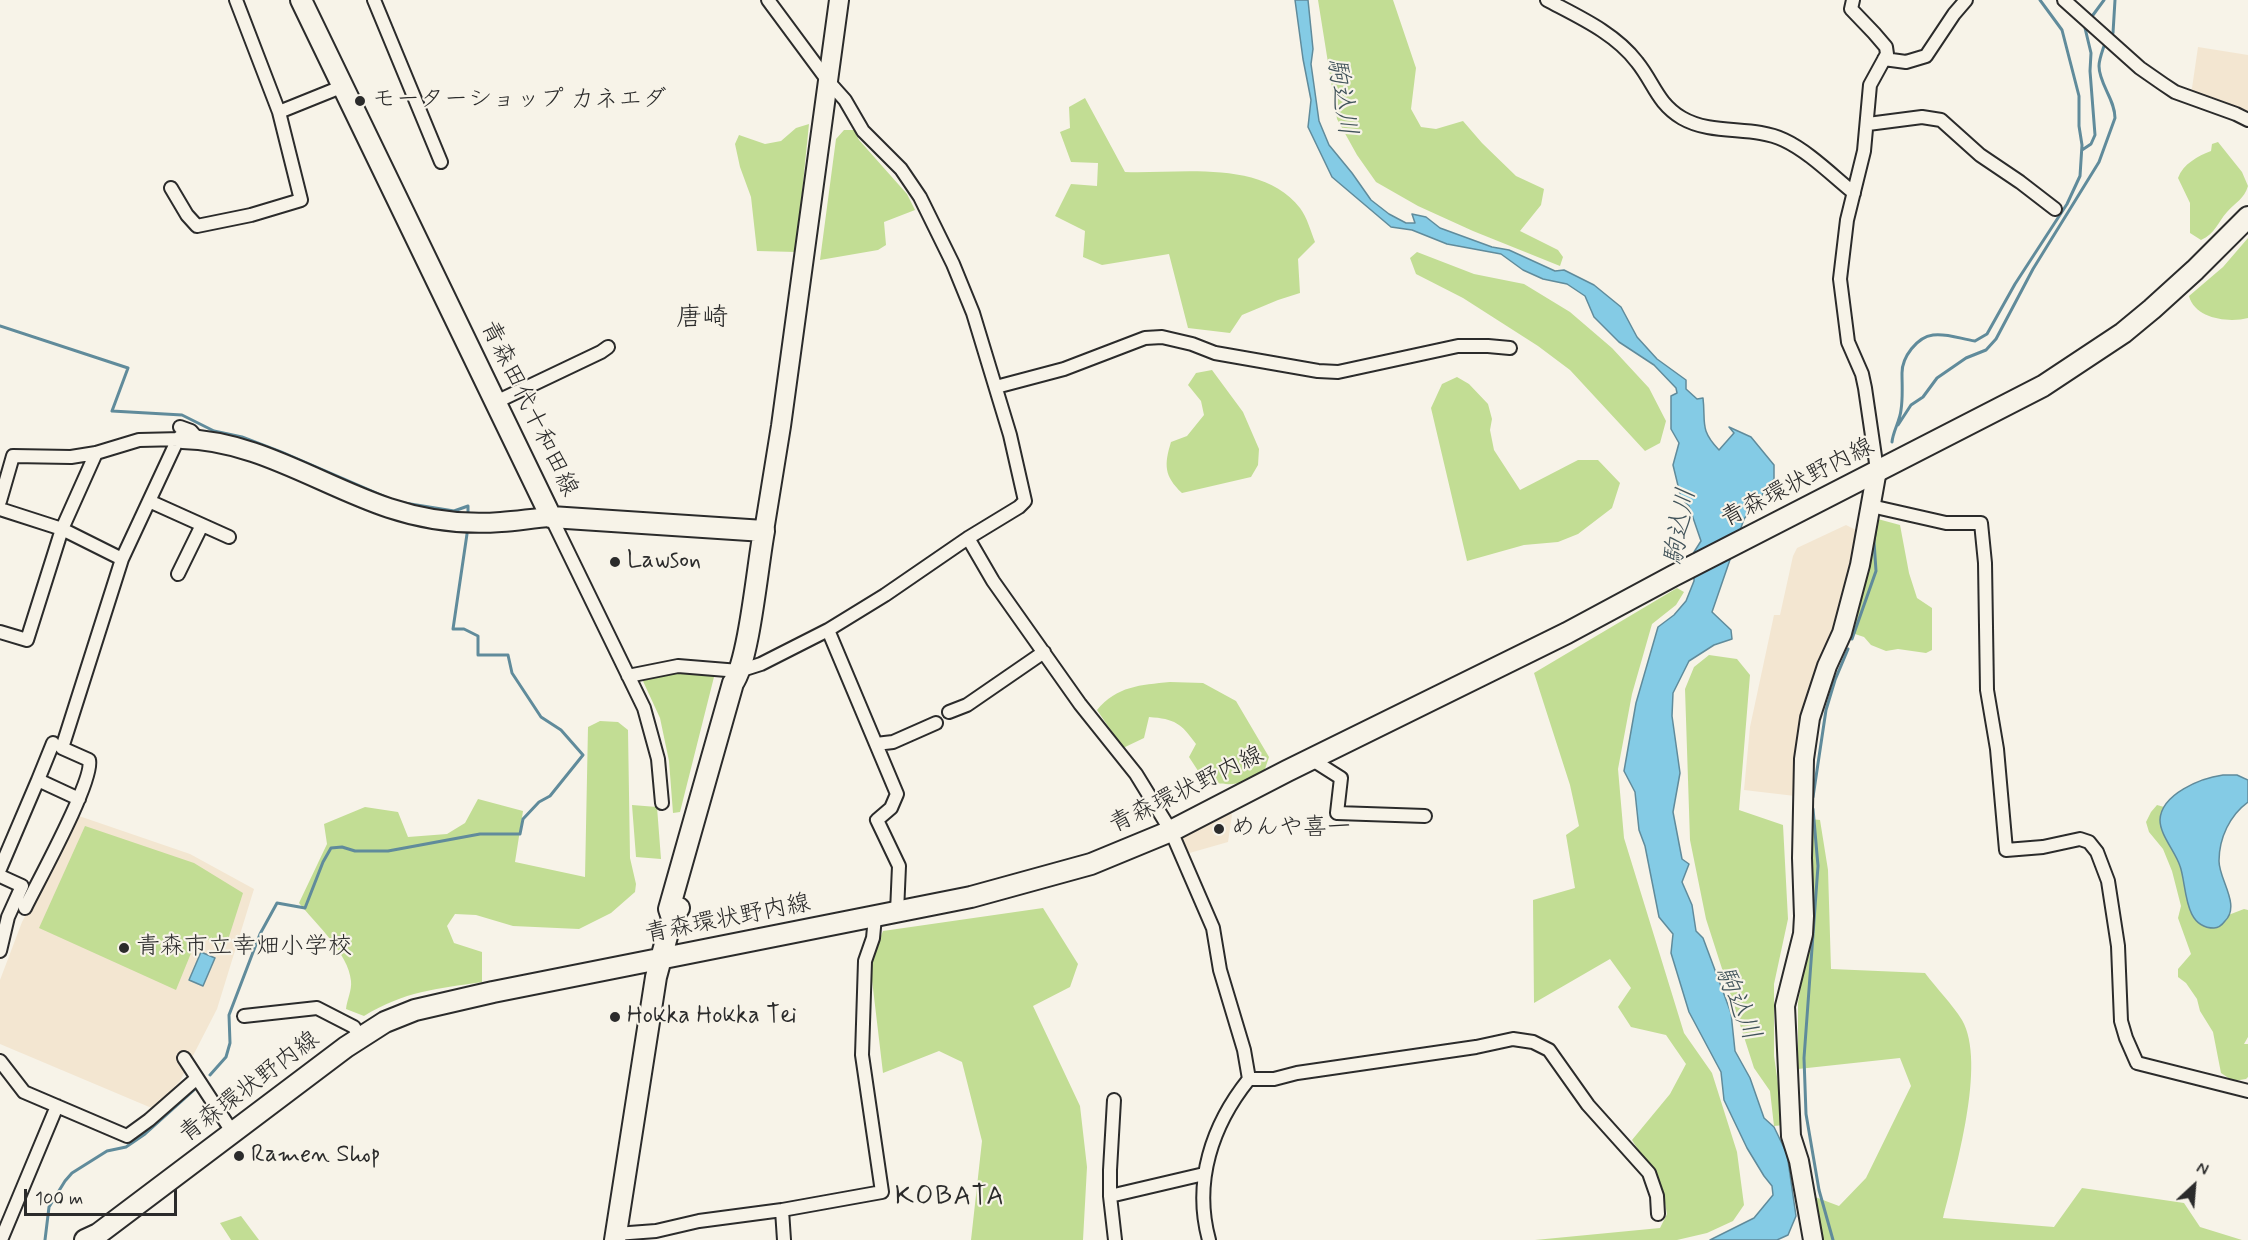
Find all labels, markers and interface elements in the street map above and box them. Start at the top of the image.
water label: 駒込川 [1318,56,1362,138]
place label: モーターショップ カネエダ [372,87,666,115]
marker: モーターショップ カネエダ [353,94,367,108]
district label: 唐崎 [676,304,728,336]
street label: 青森田代十和田線 [473,316,583,502]
street label: 青森環状野内線 [1717,433,1879,535]
water label: 駒込川 [1660,486,1704,568]
place label: Lawson [627,548,701,576]
marker: Lawson [608,555,622,569]
street label: 青森環状野内線 [1105,741,1269,841]
place label: めんや喜一 [1231,815,1351,843]
marker: めんや喜一 [1212,822,1226,836]
street label: 青森環状野内線 [643,890,813,950]
place label: 青森市立幸畑小学校 [136,934,352,962]
marker: 青森市立幸畑小学校 [117,941,131,955]
water label: 駒込川 [1706,962,1766,1046]
place label: Hokka Hokka Tei [627,1003,797,1031]
marker: Hokka Hokka Tei [608,1010,622,1024]
street label: 青森環状野内線 [174,1026,326,1150]
place label: Ramen Shop [251,1142,380,1170]
marker: Ramen Shop [232,1149,246,1163]
north arrow [2164,1156,2224,1216]
text: N [2193,1158,2212,1181]
scale bar [27,1177,180,1215]
district label: KOBATA [894,1182,1006,1214]
text: 100 m [35,1187,83,1211]

